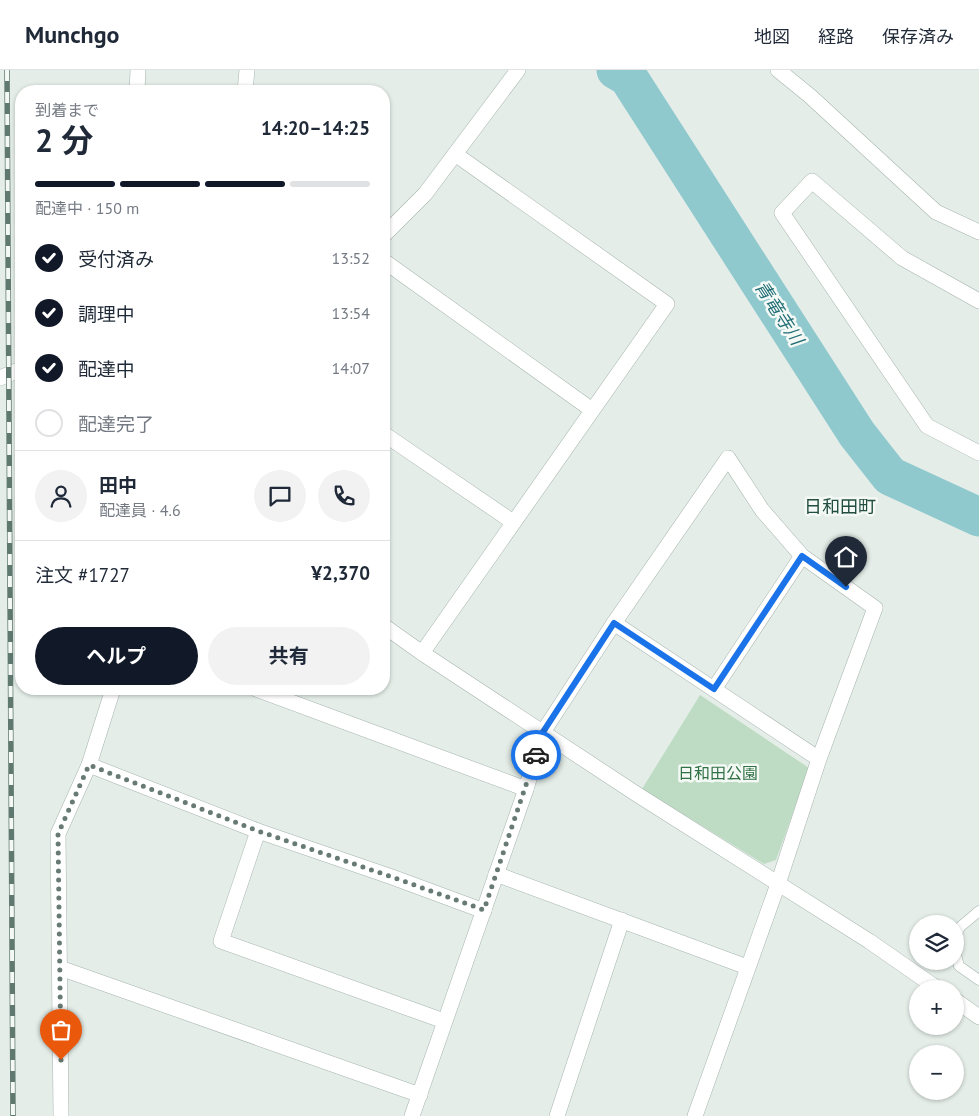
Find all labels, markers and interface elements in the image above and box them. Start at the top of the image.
text: Munchgo [25,19,119,50]
text: 地図 [754,25,790,48]
text: 経路 [818,25,854,48]
text: 保存済み [882,25,954,48]
text: 到着まで [35,100,99,120]
text: 14:20–14:25 [261,116,370,140]
text: 2 分 [35,119,93,161]
text: 配達中 · 150 m [35,198,139,218]
icon: check [35,244,63,272]
text: 受付済み [78,247,154,271]
text: 13:52 [332,248,370,268]
water label: 青竜寺川 [750,276,810,351]
icon: check [35,299,63,327]
text: 調理中 [78,302,135,326]
text: 13:54 [332,303,370,323]
icon: check [35,354,63,382]
text: 配達中 [78,357,135,381]
text: 14:07 [332,358,370,378]
text: 配達完了 [78,412,154,436]
button: person [35,470,87,522]
button: chat [254,470,306,522]
button: phone [318,470,370,522]
text: 田中 [99,473,137,497]
district label: 日和田町 [804,495,876,518]
text: 配達員 · 4.6 [99,500,181,520]
pin [825,536,867,587]
icon: home [832,543,860,571]
text: ¥2,370 [311,561,370,585]
text: 注文 #1727 [35,563,130,587]
button: ヘルプ [35,627,198,685]
button: 共有 [208,627,370,685]
courier [511,730,561,780]
icon: car [522,741,550,769]
park label: 日和田公園 [678,763,758,783]
map controls [909,915,964,1100]
button: layers [909,915,964,970]
button: + [909,980,964,1035]
pin [40,1009,82,1060]
icon: bag [47,1016,75,1044]
button: − [909,1045,964,1100]

